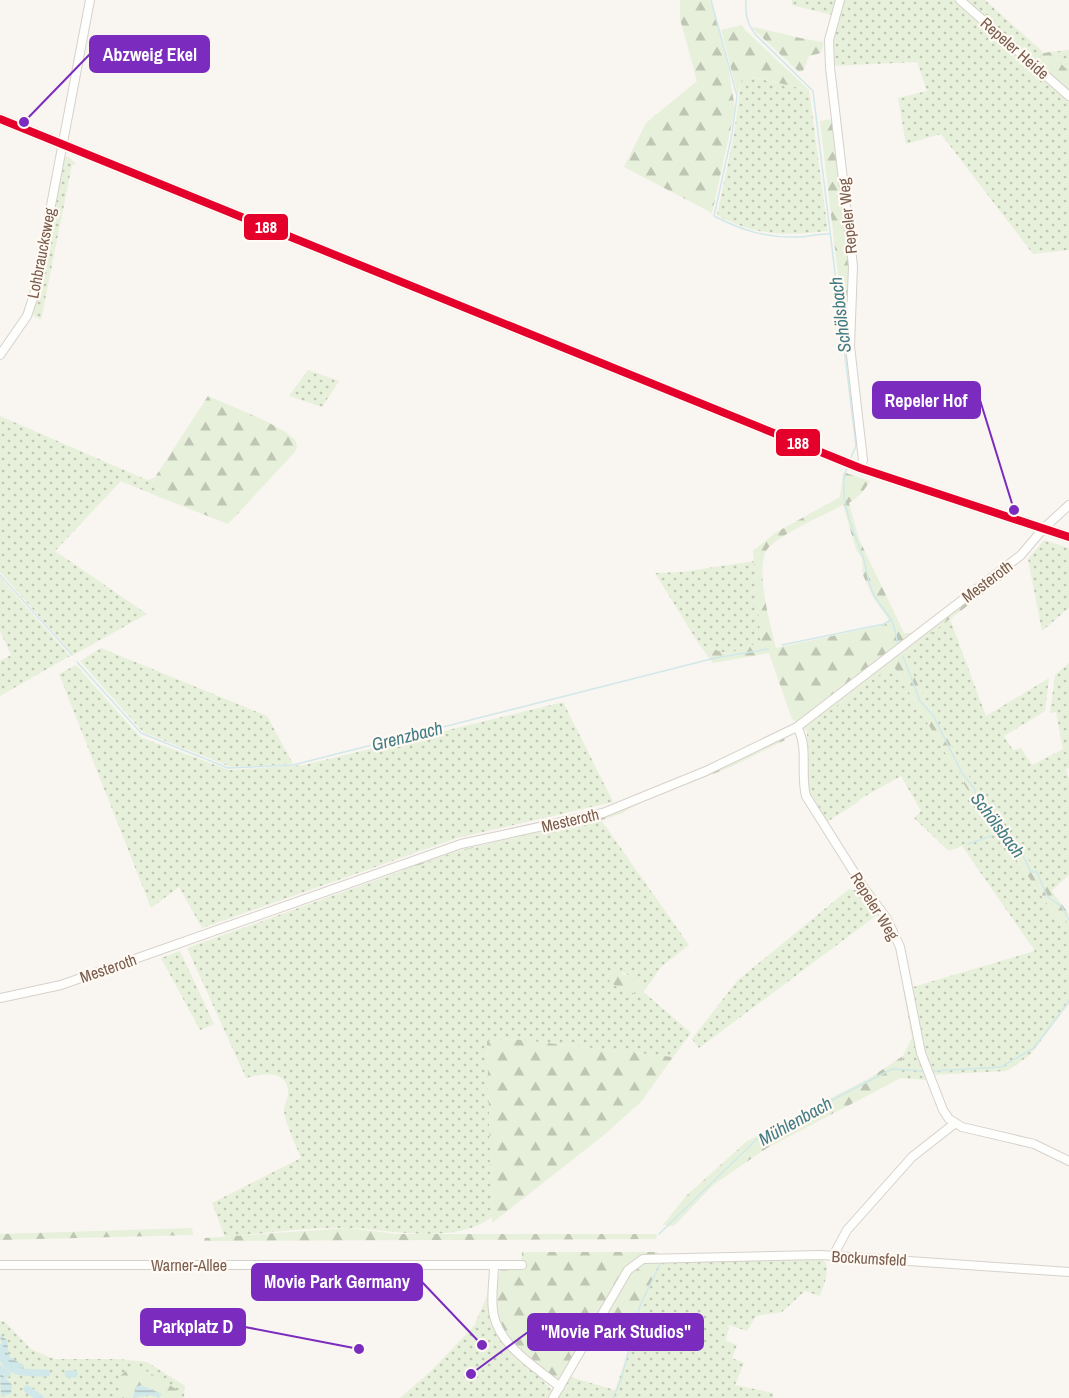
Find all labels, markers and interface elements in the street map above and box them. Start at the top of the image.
street label: Repeler Heide [976,12,1054,84]
callout: Abzweig Ekel [90,36,209,72]
text: Abzweig Ekel [103,42,197,67]
street label: Repeler Weg [832,176,862,255]
street label: Lohbraucksweg [21,205,61,300]
line badge: 188 [243,213,289,241]
text: 188 [255,216,277,238]
water label: Schölsbach [823,276,857,354]
callout: Repeler Hof [873,382,980,418]
text: Repeler Hof [885,388,967,413]
line badge: 188 [775,428,821,457]
text: 188 [787,432,809,454]
street label: Mesteroth [957,555,1017,607]
water label: Grenzbach [369,715,445,757]
water label: Schölsbach [965,787,1031,863]
street label: Mesteroth [539,803,601,837]
street label: Repeler Weg [845,868,905,945]
street label: Mesteroth [77,948,139,988]
water label: Mühlenbach [754,1091,836,1151]
street label: Bockumsfeld [831,1245,907,1271]
street label: Warner-Allee [151,1254,227,1276]
callout: Movie Park Germany [252,1264,422,1300]
text: Movie Park Germany [264,1269,411,1294]
callout: Parkplatz D [141,1309,245,1345]
text: Parkplatz D [153,1314,234,1339]
callout: "Movie Park Studios" [528,1314,703,1350]
text: "Movie Park Studios" [541,1319,691,1344]

